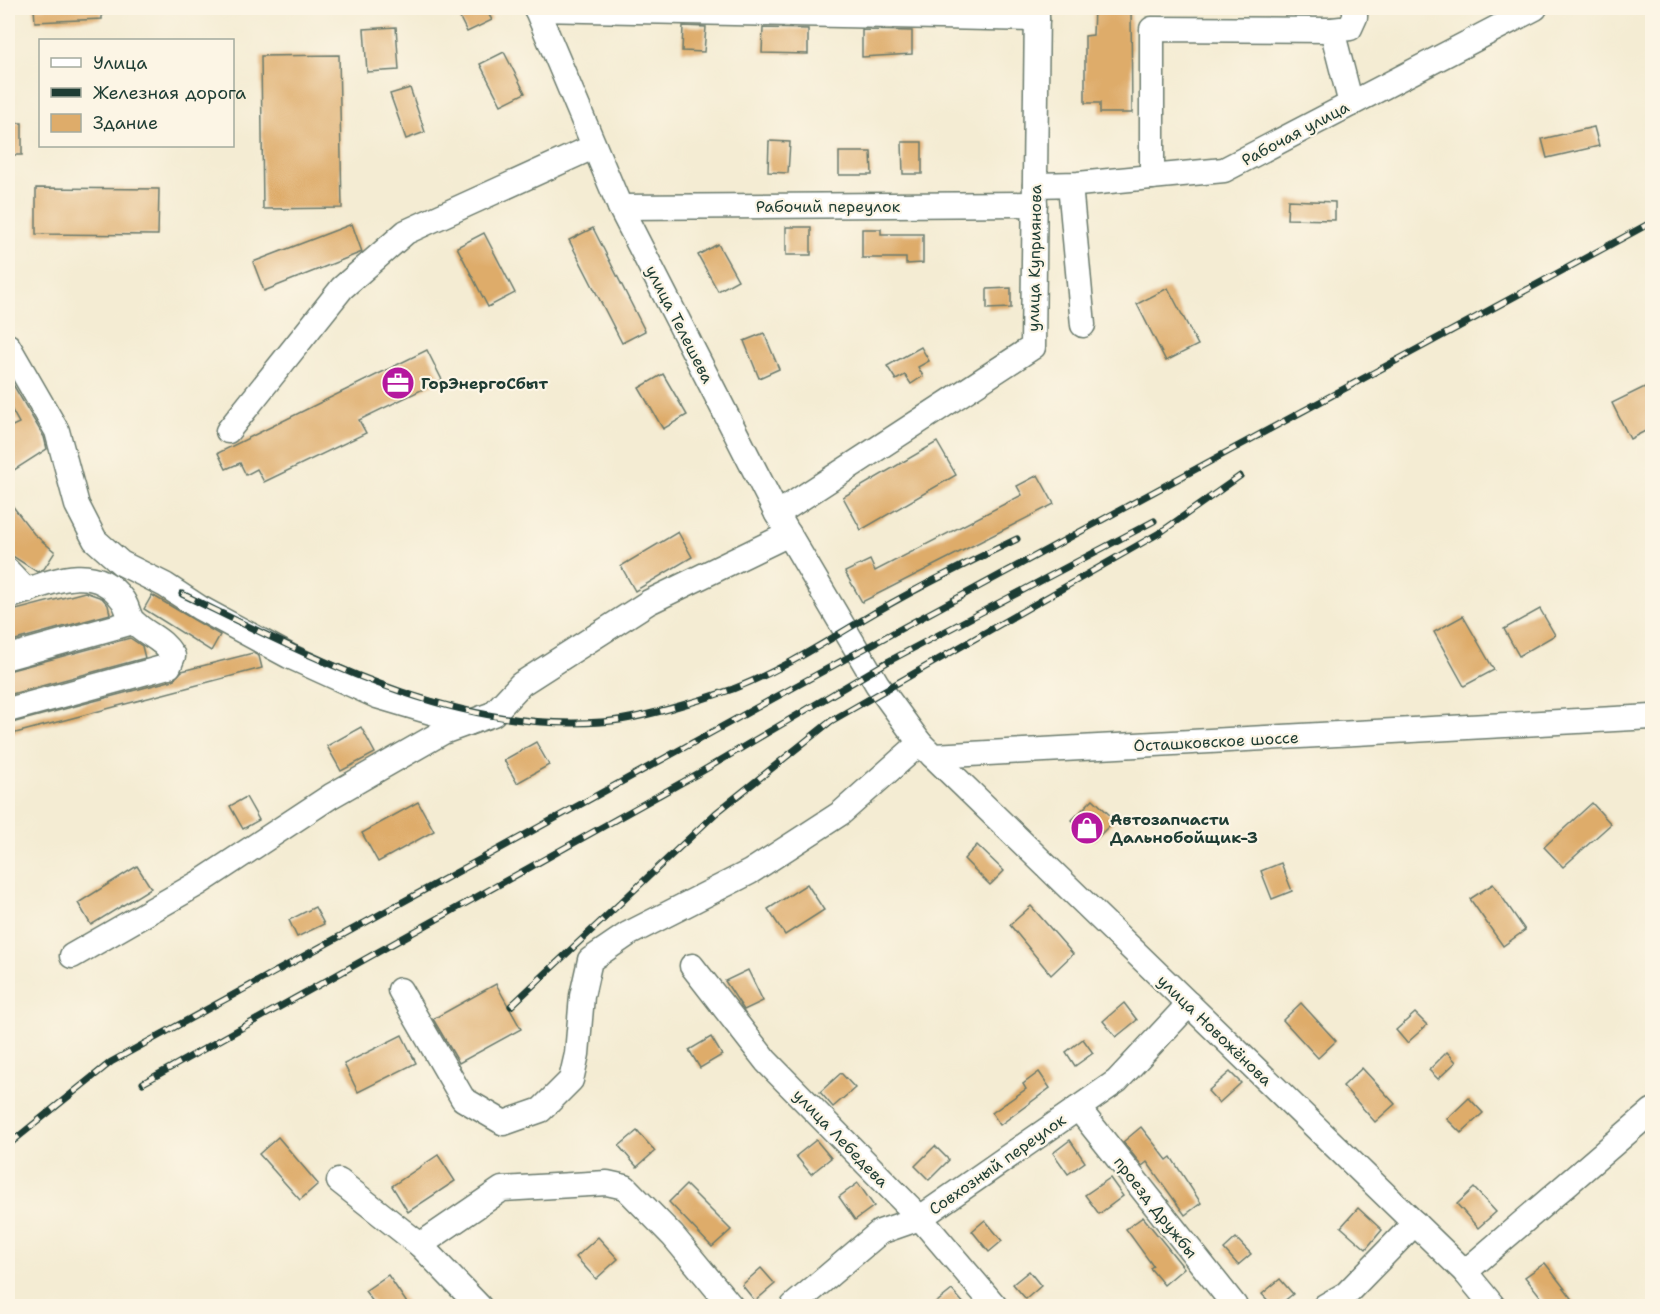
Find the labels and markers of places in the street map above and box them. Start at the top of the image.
office icon: ГорЭнергоСбыт [380,365,416,401]
place label: ГорЭнергоСбыт [421,373,548,394]
place label: Автозапчасти Дальнобойщик-3 [1110,809,1258,848]
shop icon: Автозапчасти Дальнобойщик-3 [1069,810,1105,846]

